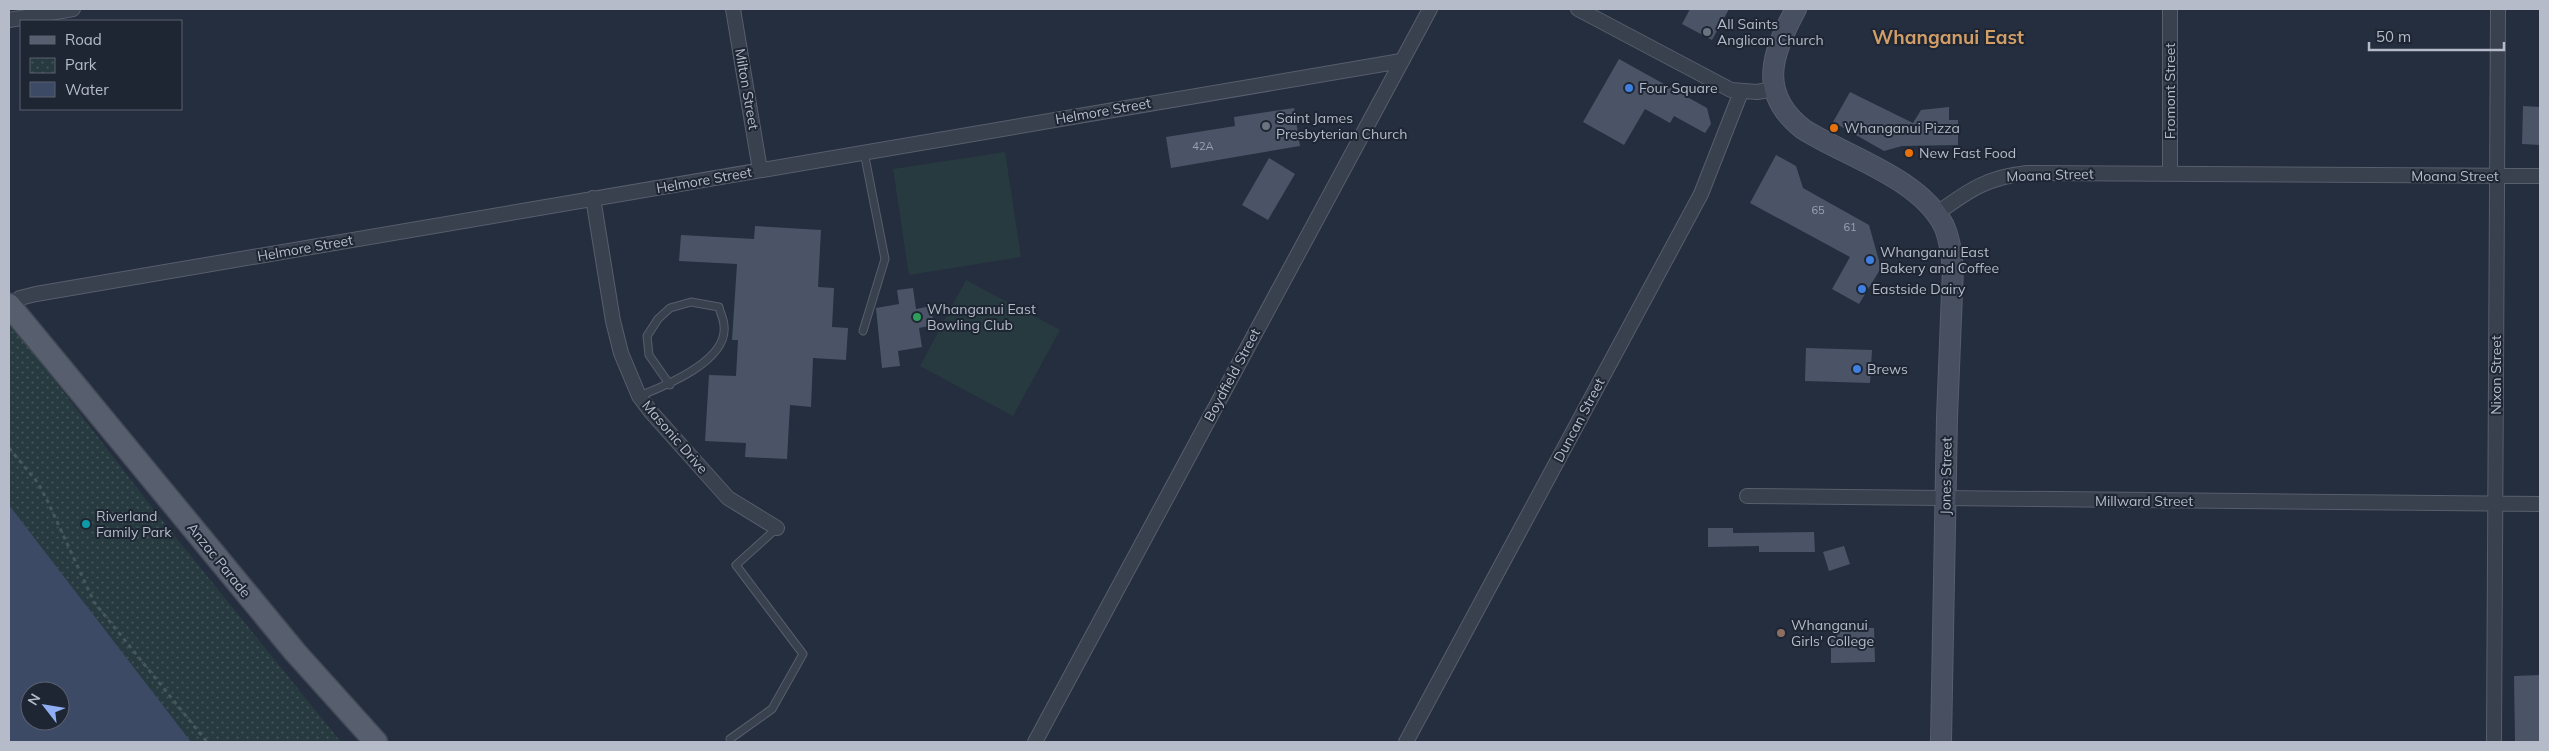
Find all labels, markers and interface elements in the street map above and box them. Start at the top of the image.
place label: All Saints Anglican Church [1717,15,1824,49]
legend [20,20,182,110]
scale bar [2369,20,2504,52]
district label: Whanganui East [1872,25,2024,49]
marker: All Saints Anglican Church [1701,26,1713,38]
text: 50 m [2376,27,2411,46]
text: Road [65,30,102,49]
street label: Fromont Street [2161,43,2179,139]
street label: Milton Street [731,47,763,131]
text: Park [65,55,97,74]
place label: Four Square [1639,79,1718,97]
text: Water [65,80,109,99]
marker: Four Square [1623,82,1635,94]
street label: Helmore Street [1054,94,1152,128]
place label: Saint James Presbyterian Church [1276,109,1407,143]
place label: Whanganui Pizza [1844,119,1960,137]
marker: Saint James Presbyterian Church [1260,120,1272,132]
marker: Whanganui Pizza [1828,122,1840,134]
house number: 42A [1192,139,1214,153]
place label: New Fast Food [1919,144,2016,162]
marker: New Fast Food [1903,147,1915,159]
street label: Helmore Street [655,163,753,197]
street label: Moana Street [2006,164,2094,186]
street label: Moana Street [2411,167,2499,185]
house number: 65 [1811,203,1825,217]
house number: 61 [1843,220,1857,234]
street label: Helmore Street [256,231,354,265]
place label: Whanganui East Bakery and Coffee [1880,243,1999,277]
marker: Whanganui East Bakery and Coffee [1864,254,1876,266]
place label: Eastside Dairy [1872,280,1966,298]
marker: Eastside Dairy [1856,283,1868,295]
place label: Whanganui East Bowling Club [927,300,1036,334]
marker: Whanganui East Bowling Club [911,311,923,323]
street label: Boydfield Street [1200,325,1264,425]
street label: Nixon Street [2487,335,2505,415]
place label: Brews [1867,360,1908,378]
marker: Brews [1851,363,1863,375]
street label: Duncan Street [1549,375,1609,465]
street label: Masonic Drive [638,397,712,477]
street label: Jones Street [1936,437,1956,515]
street label: Millward Street [2095,492,2193,510]
place label: Riverland Family Park [96,507,172,541]
marker: Riverland Family Park [80,518,92,530]
street label: Anzac Parade [183,519,255,601]
place label: Whanganui Girls' College [1791,616,1874,650]
marker: Whanganui Girls' College [1775,627,1787,639]
north arrow [20,681,70,731]
text: N [23,690,44,708]

